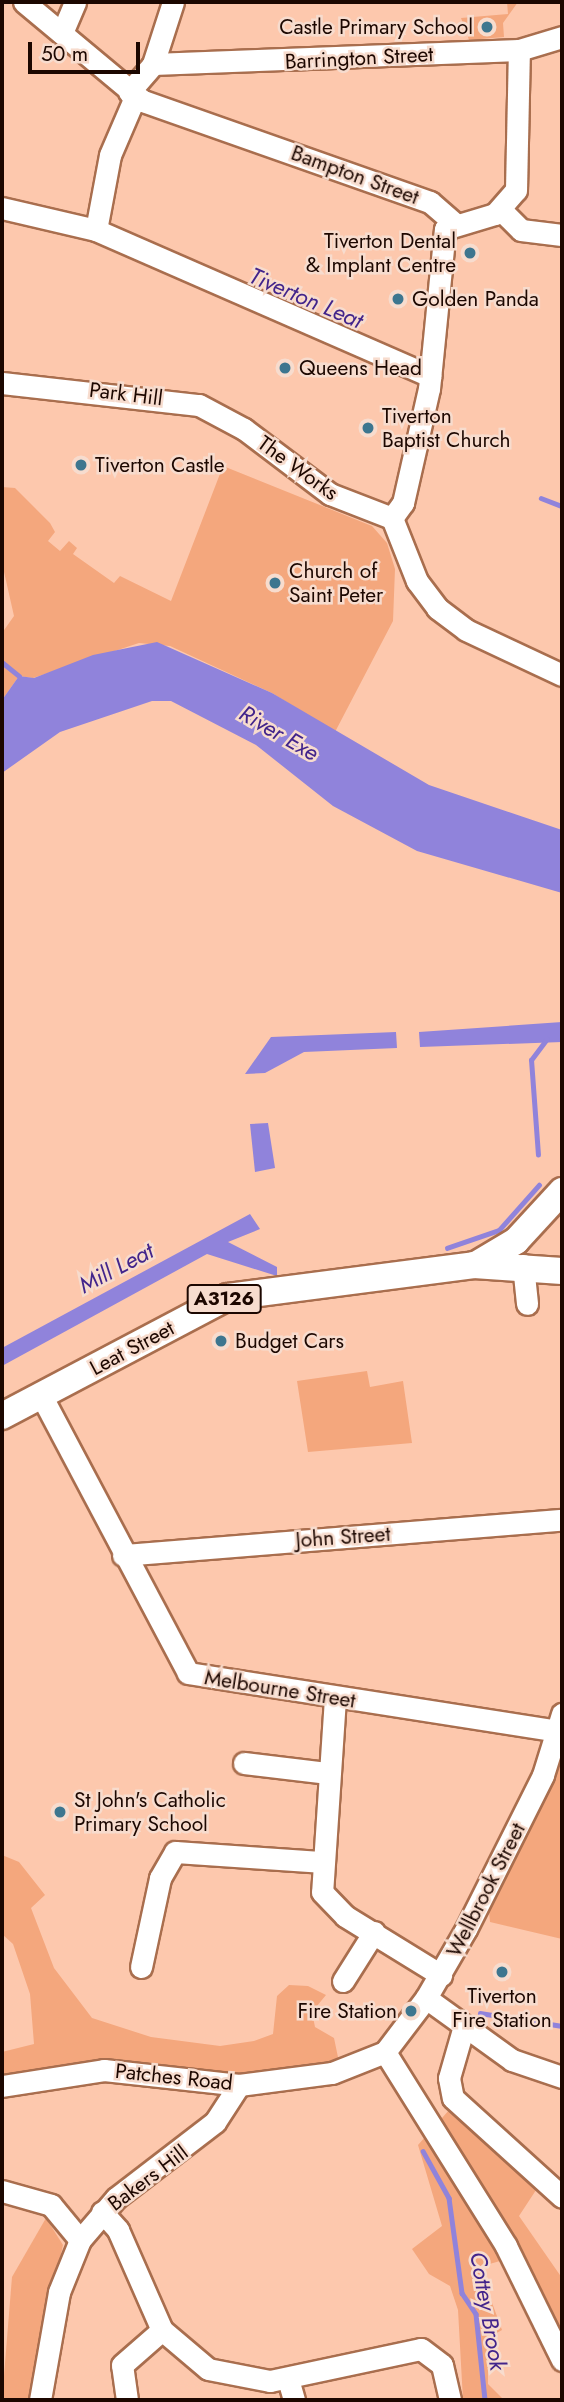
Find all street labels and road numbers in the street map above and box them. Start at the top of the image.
street label: Barrington Street [284,42,434,74]
street label: Bampton Street [288,140,422,210]
street label: Park Hill [88,377,164,411]
street label: The Works [253,430,343,506]
road number: A3126 [186,1284,262,1315]
street label: Leat Street [86,1315,178,1381]
street label: John Street [295,1521,391,1553]
street label: Melbourne Street [203,1665,357,1713]
street label: Wellbrook Street [441,1819,531,1961]
street label: Patches Road [114,2058,234,2096]
street label: Bakers Hill [103,2140,193,2216]

